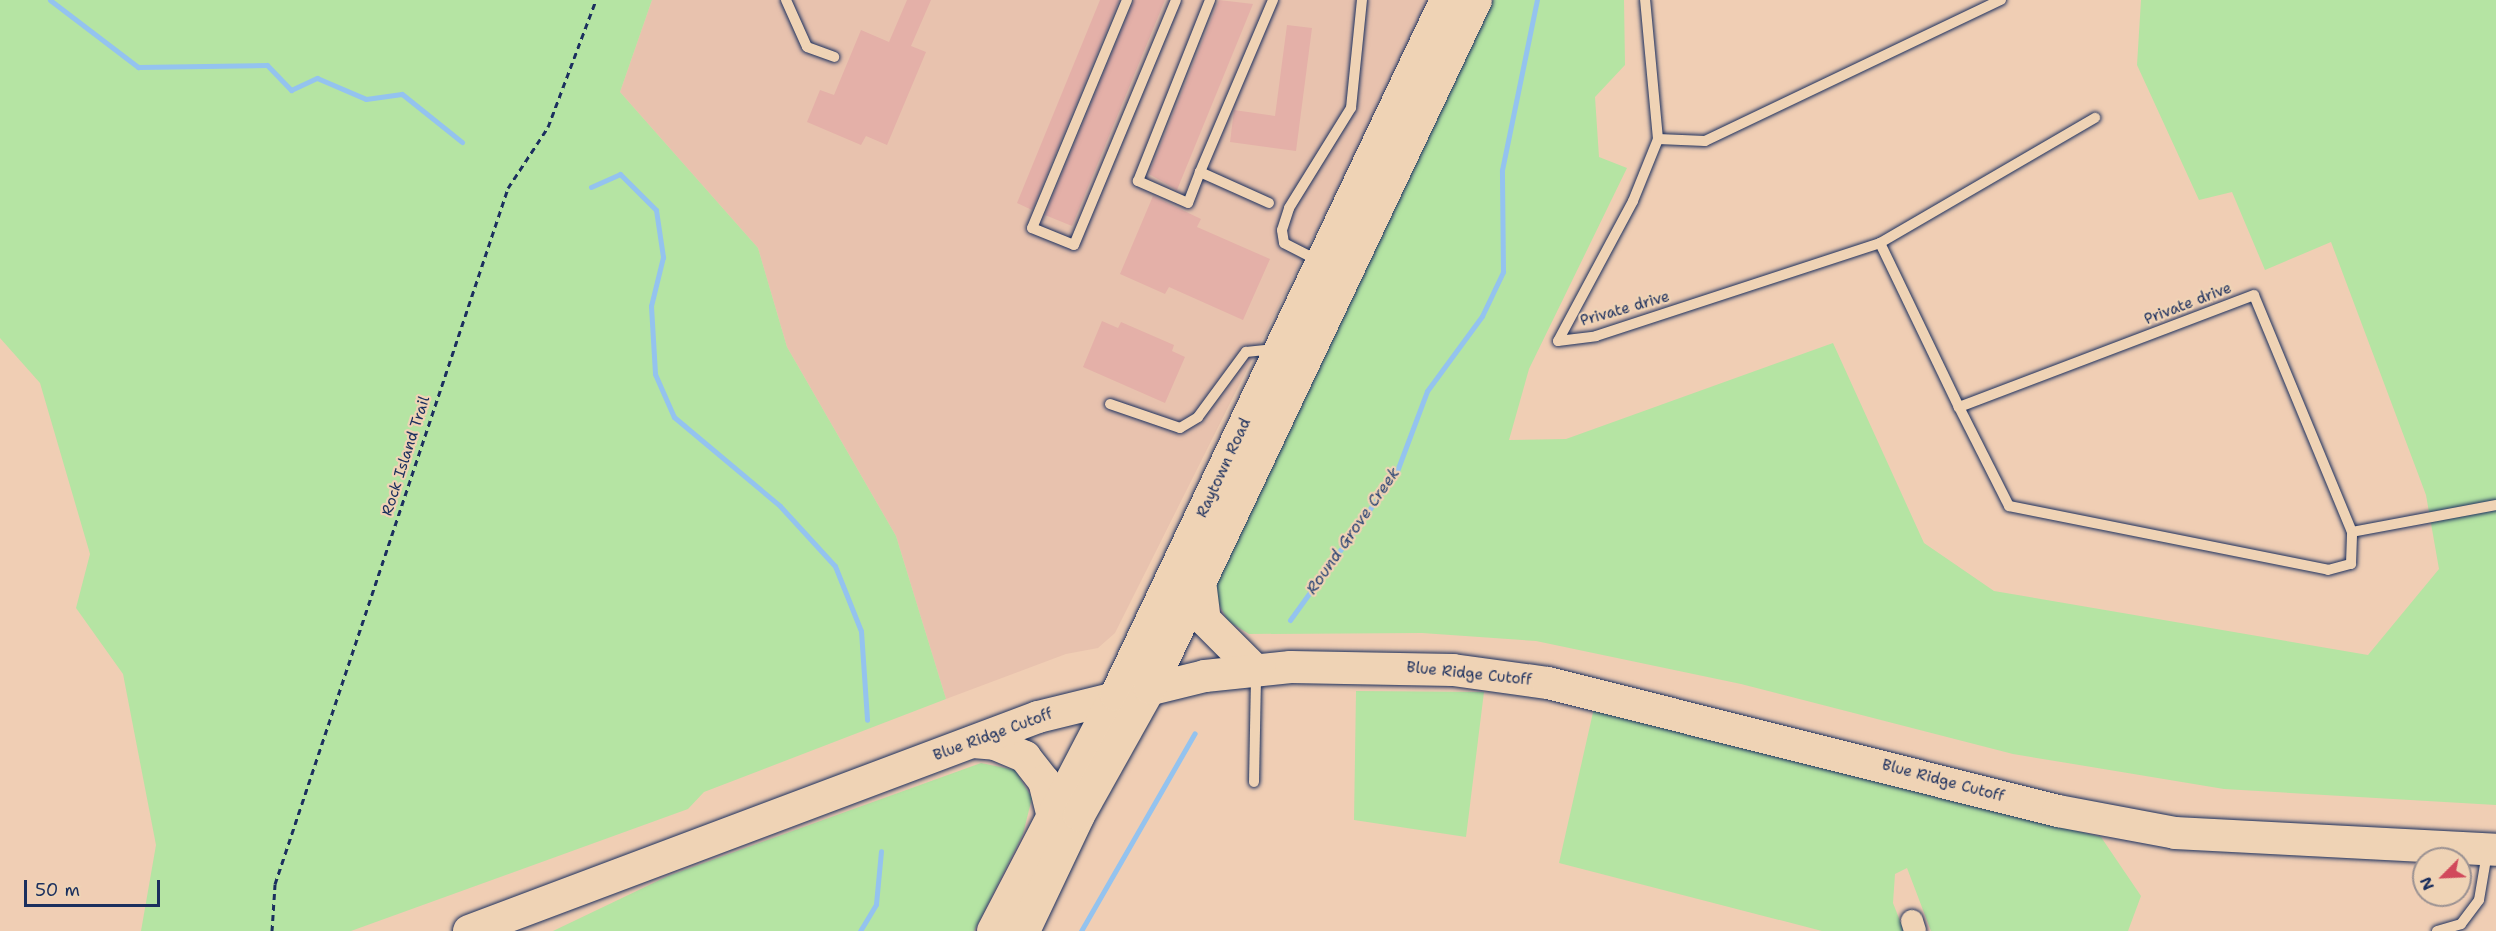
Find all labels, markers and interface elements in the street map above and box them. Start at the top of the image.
street label: Private drive [2142,279,2234,329]
street label: Private drive [1578,288,1672,330]
street label: Rock Island Trail [378,394,434,518]
street label: Raytown Road [1193,415,1255,521]
water label: Round Grove Creek [1302,464,1404,598]
street label: Blue Ridge Cutoff [1406,658,1532,690]
street label: Blue Ridge Cutoff [931,705,1055,765]
street label: Blue Ridge Cutoff [1880,756,2006,806]
north arrow [2412,847,2472,907]
scale bar [27,868,164,906]
text: N [2415,874,2439,894]
text: 50 m [35,878,80,902]

